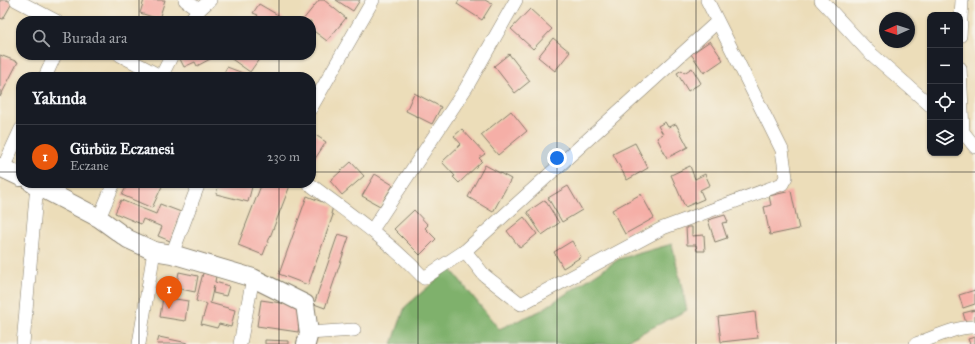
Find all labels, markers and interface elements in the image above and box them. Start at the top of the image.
north arrow [879,12,915,48]
map controls [927,12,963,156]
button: + [927,12,963,48]
search box [16,16,316,60]
icon: search [30,27,52,49]
text: Burada ara [62,29,127,47]
button: − [927,48,963,84]
button: locate [927,84,963,120]
text: Yakında [32,88,86,109]
button: layers [927,120,963,156]
text: Gürbüz Eczanesi [70,140,174,158]
your location [547,148,567,168]
text: 1 [42,149,48,165]
text: 230 m [267,149,300,165]
text: Eczane [70,158,109,174]
pin: 1 [156,276,182,309]

